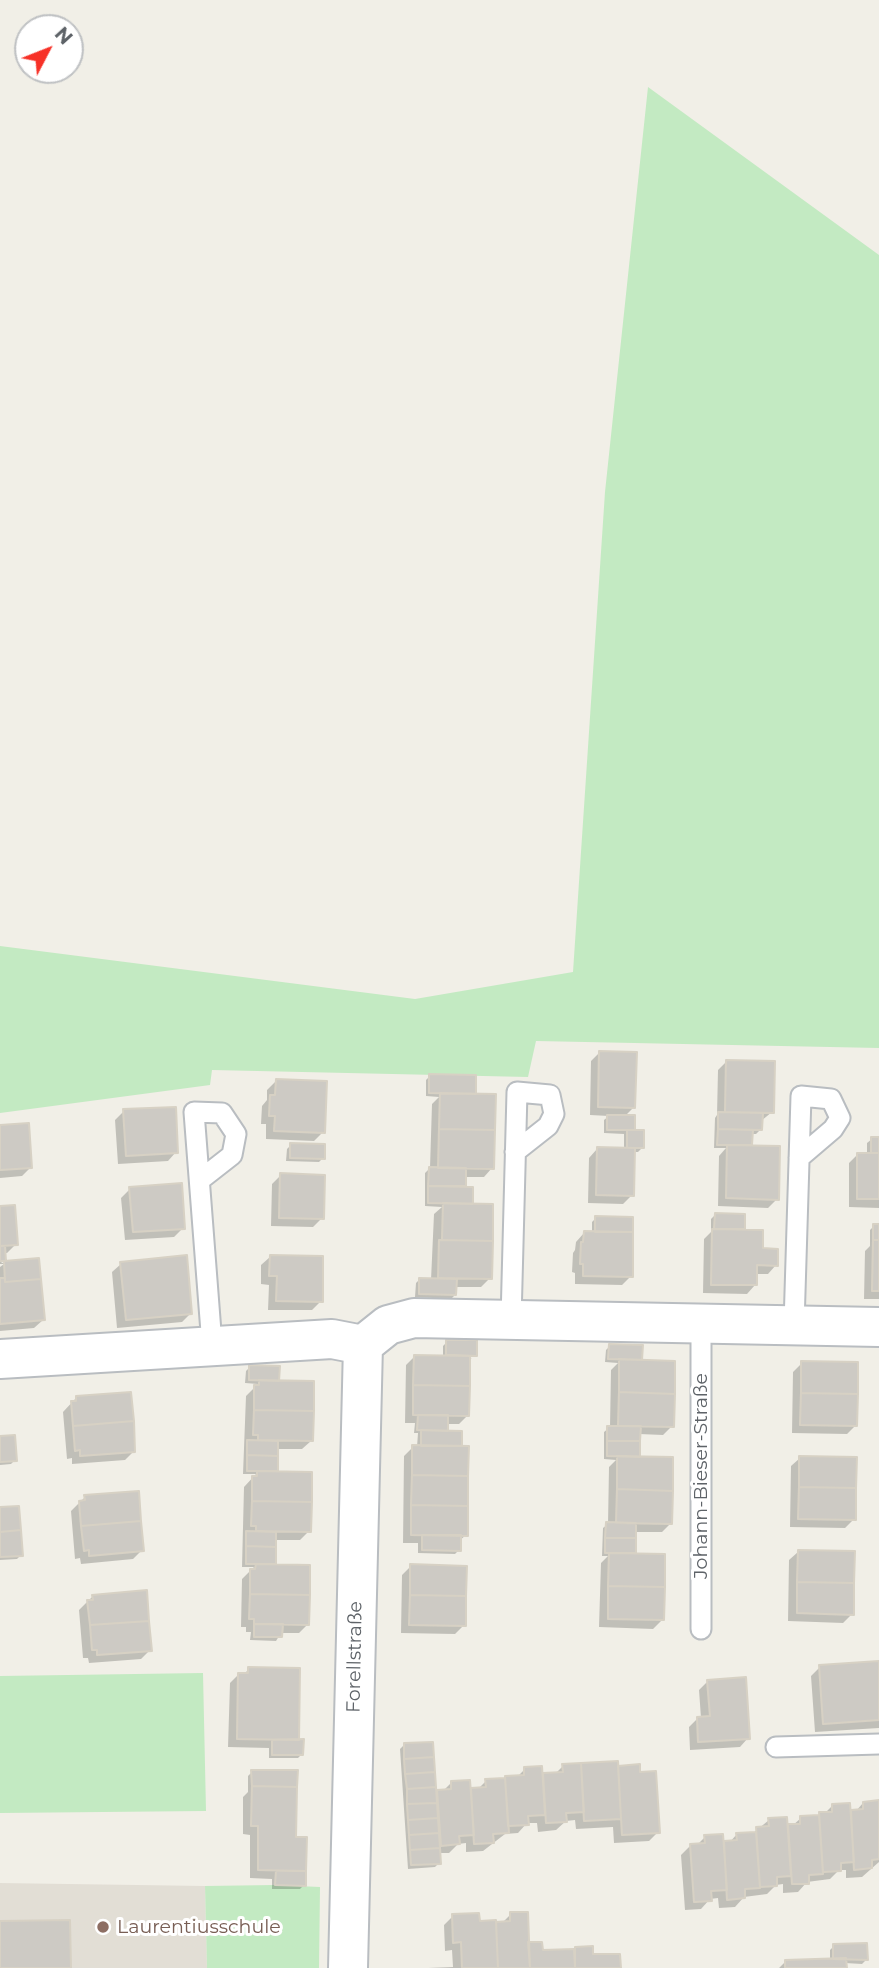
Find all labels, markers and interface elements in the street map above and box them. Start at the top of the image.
north arrow [14,14,84,84]
text: N [50,23,77,49]
street label: Johann-Bieser-Straße [690,1373,712,1579]
street label: Forellstraße [343,1601,367,1713]
place label: Laurentiusschule [117,1916,281,1938]
marker: Laurentiusschule [95,1919,111,1935]

